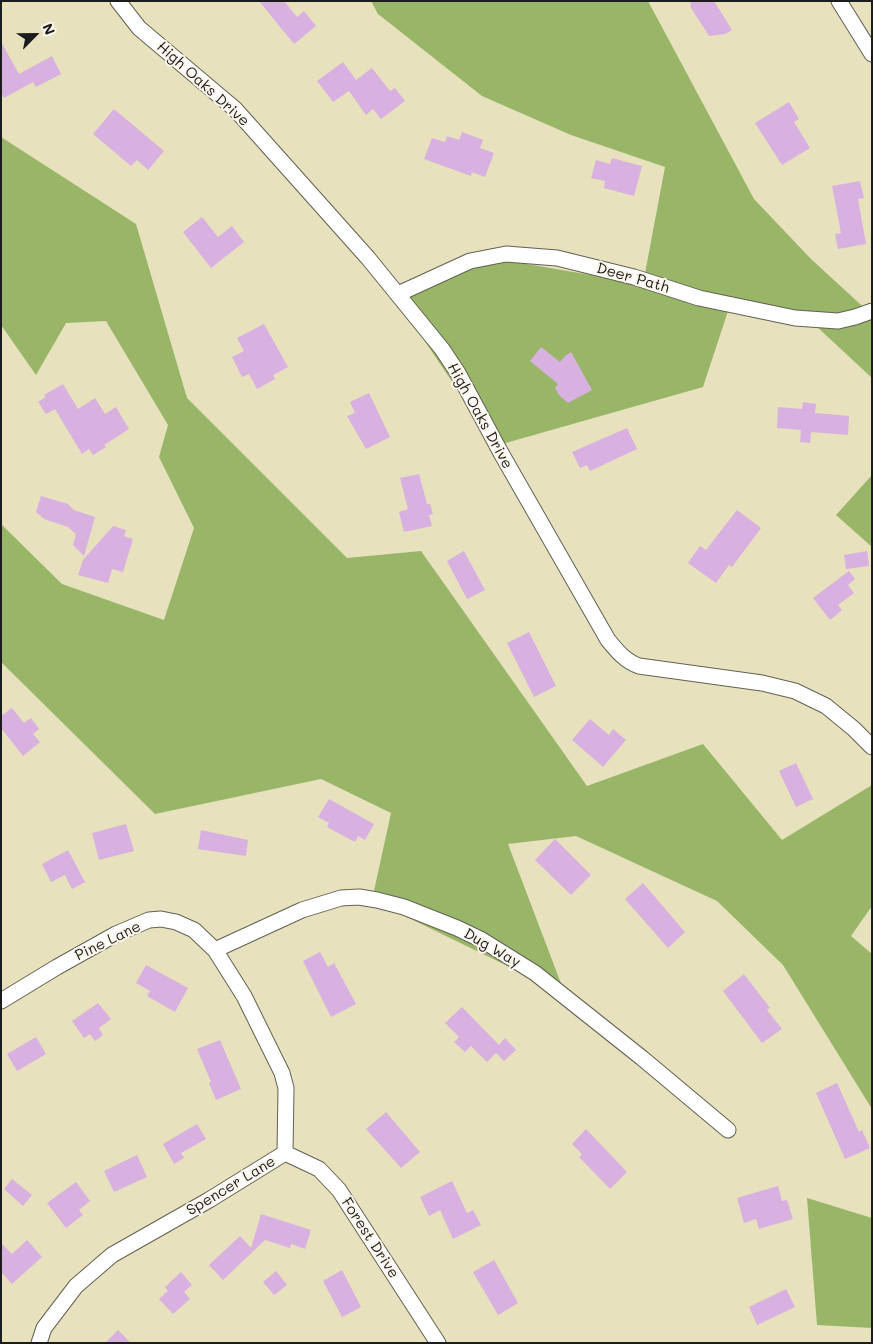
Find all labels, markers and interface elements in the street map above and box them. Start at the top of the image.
north arrow [10,10,60,60]
text: N [38,20,60,38]
street label: High Oaks Drive [153,38,253,130]
street label: Deer Path [595,259,671,297]
street label: High Oaks Drive [443,360,517,472]
street label: Pine Lane [72,917,144,965]
street label: Dug Way [460,925,524,971]
street label: Spencer Lane [183,1152,279,1220]
street label: Forest Drive [337,1194,403,1282]

